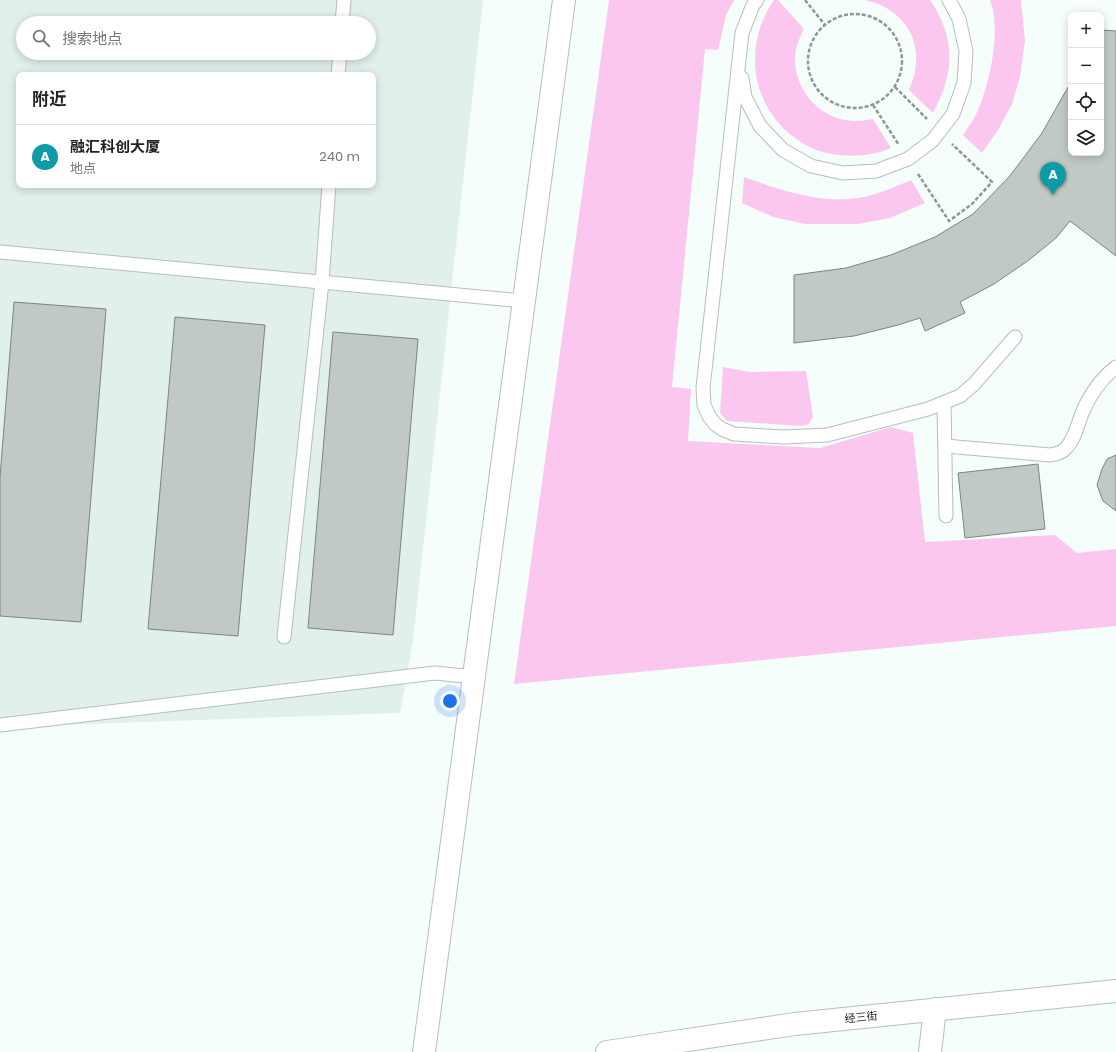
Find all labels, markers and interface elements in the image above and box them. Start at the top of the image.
map controls [1068,12,1104,156]
button: + [1068,12,1104,48]
search box [16,16,376,60]
icon: search [30,27,52,49]
text: 搜索地点 [62,28,122,49]
button: − [1068,48,1104,84]
button: locate [1068,84,1104,120]
text: 附近 [32,87,66,111]
button: layers [1068,120,1104,156]
text: 融汇科创大厦 [70,136,160,157]
text: A [40,147,50,166]
text: 240 m [319,147,360,166]
text: 地点 [70,159,96,178]
pin: A [1040,162,1066,195]
your location [440,691,460,711]
street label: 经三街 [844,1007,878,1027]

